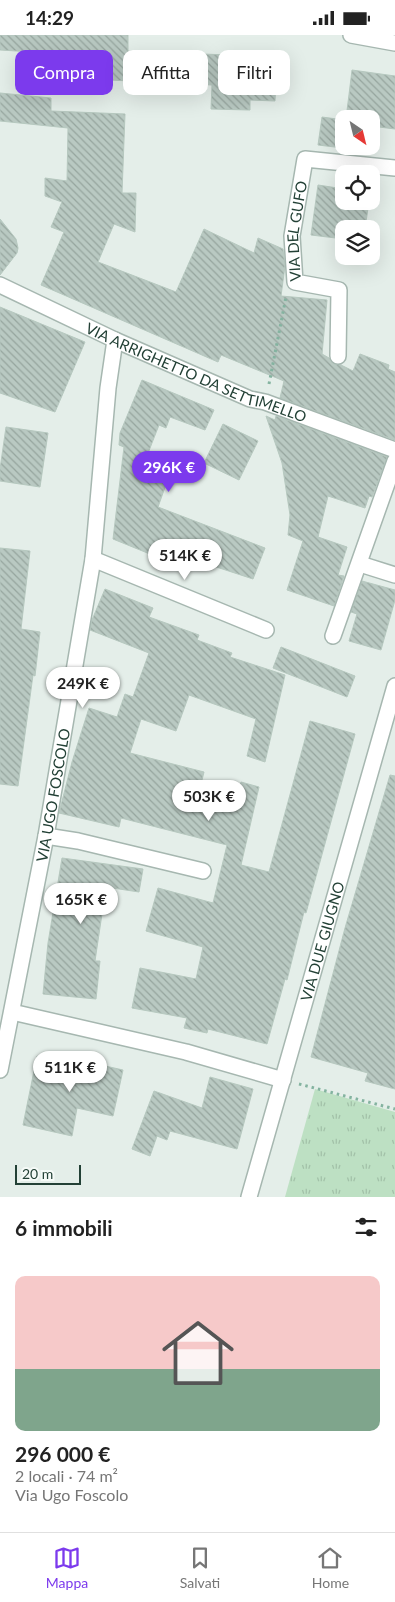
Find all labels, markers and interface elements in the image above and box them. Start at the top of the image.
text: 14:29 [25,6,74,29]
chip: Compra [15,50,113,95]
chip: Affitta [123,50,208,95]
chip: Filtri [218,50,290,95]
north arrow [335,110,380,155]
map controls [335,110,380,265]
button: locate [335,165,380,210]
street label: VIA DEL GUFO [283,179,310,282]
button: layers [335,220,380,265]
street label: VIA ARRIGHETTO DA SETTIMELLO [83,318,309,426]
pin: 296K € [128,451,210,493]
text: 296K € [143,457,195,476]
pin: 514K € [144,539,226,581]
text: 514K € [159,545,211,564]
pin: 249K € [42,667,124,709]
text: 249K € [57,673,109,692]
street label: VIA UGO FOSCOLO [32,727,73,863]
pin: 503K € [168,779,250,822]
text: 503K € [183,786,235,805]
street label: VIA DUE GIUGNO [296,879,348,1003]
pin: 165K € [40,883,122,925]
text: 165K € [55,889,107,908]
pin: 511K € [29,1051,111,1093]
text: 511K € [44,1057,96,1076]
scale bar [15,1162,81,1185]
text: 20 m [22,1165,53,1182]
icon: filters [352,1213,380,1241]
text: 6 immobili [15,1215,113,1240]
icon: home [153,1308,243,1398]
text: 296 000 € [15,1441,110,1466]
text: 2 locali · 74 m² [15,1466,118,1485]
text: Via Ugo Foscolo [15,1485,128,1504]
tab: Mappa [46,1544,88,1591]
tab: Salvati [180,1544,220,1591]
tab: Home [312,1544,349,1591]

